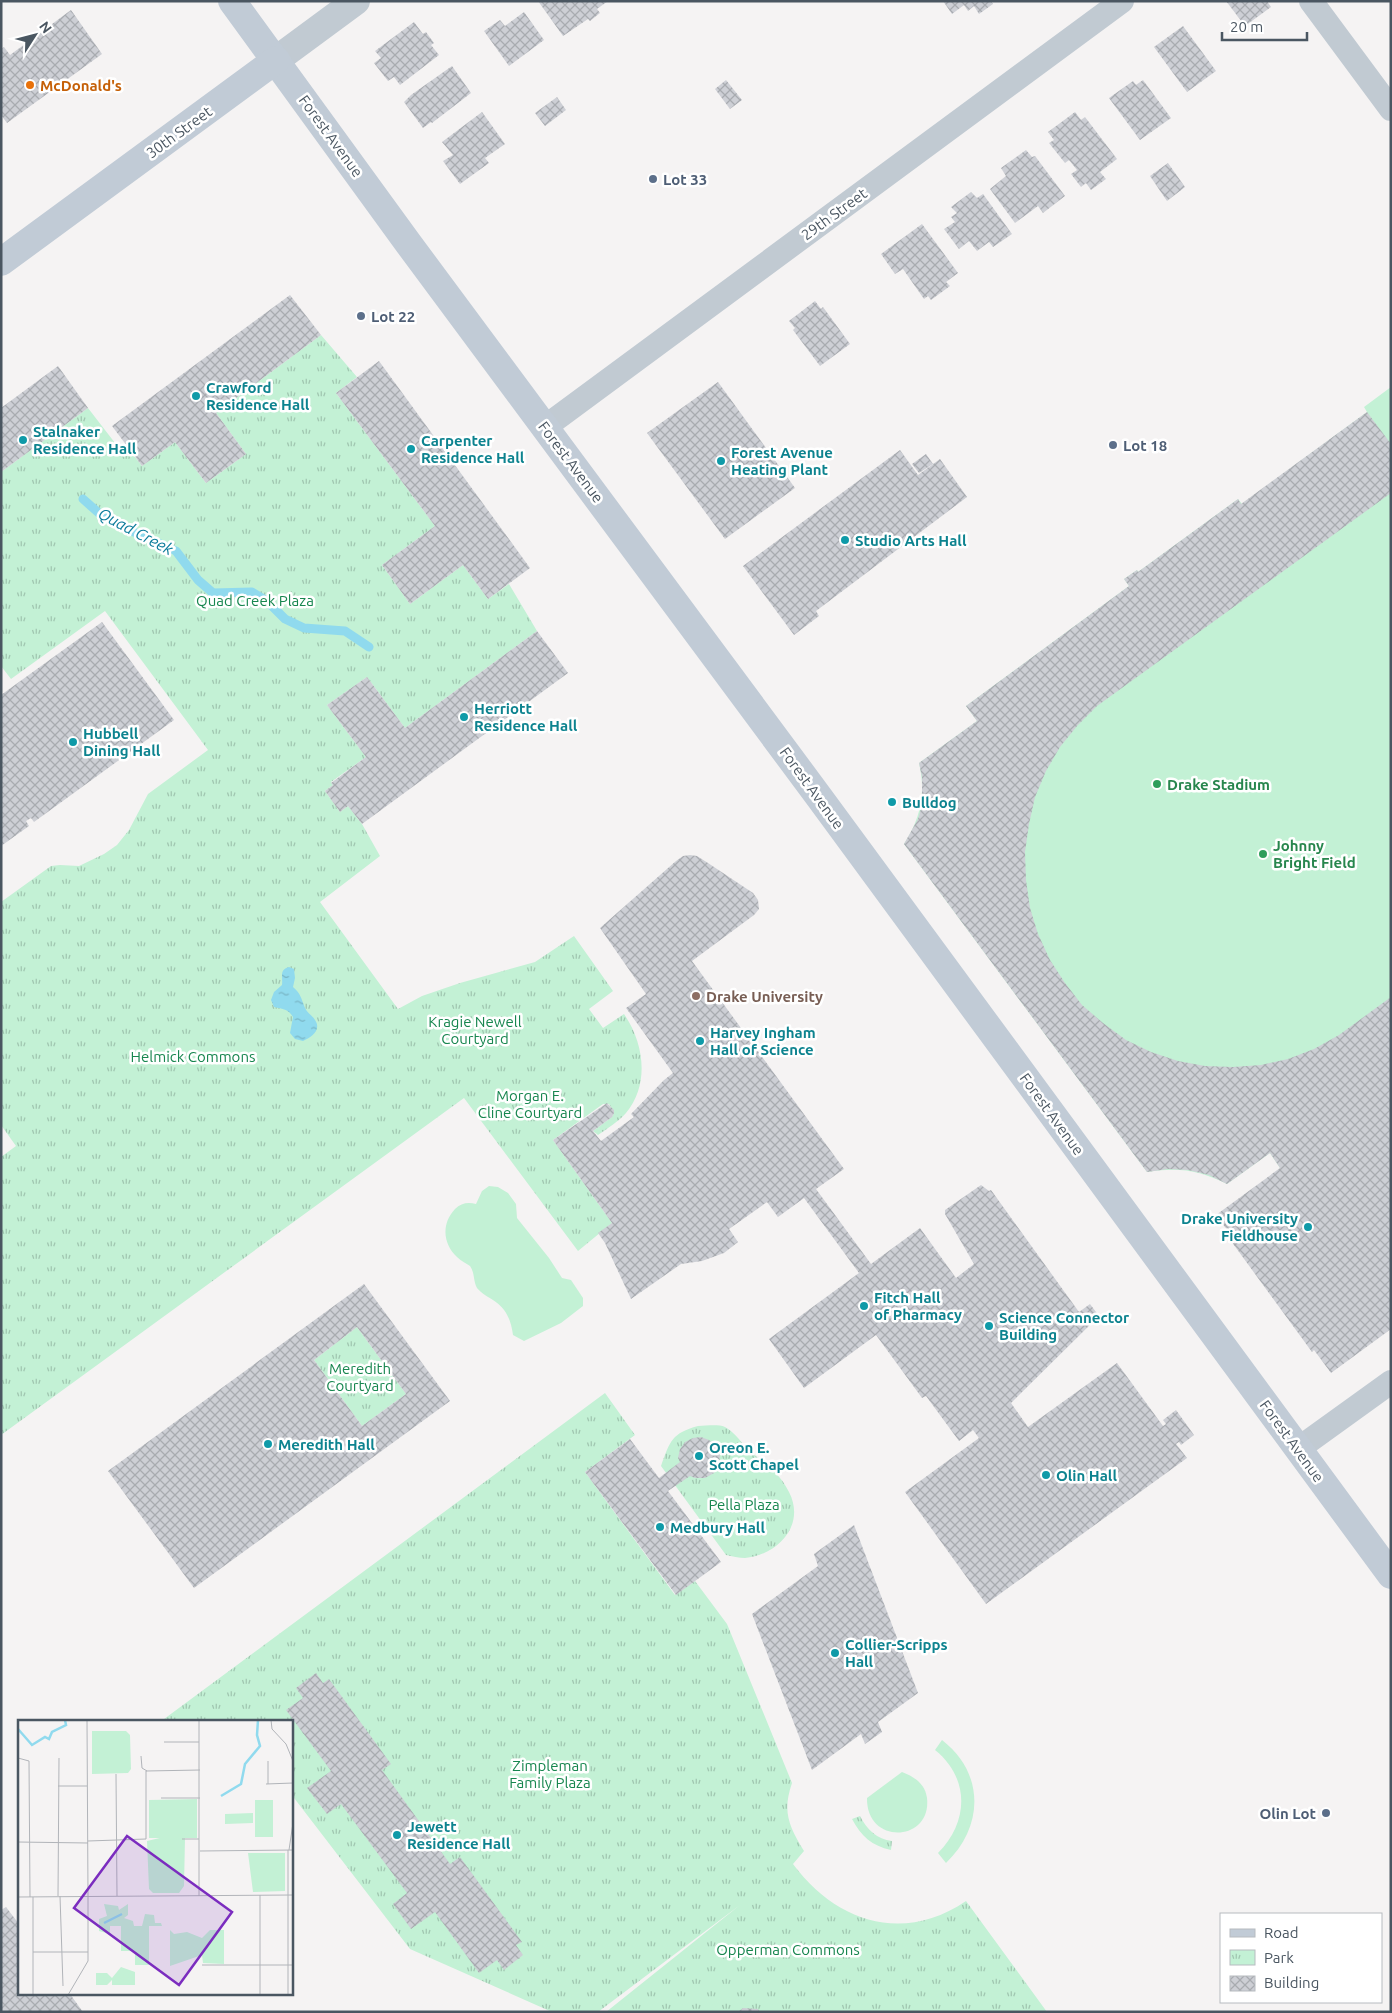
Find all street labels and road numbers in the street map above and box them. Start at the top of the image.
street label: Forest Avenue [296,92,366,180]
street label: 30th Street [143,103,215,161]
street label: 29th Street [798,185,870,243]
street label: Forest Avenue [535,418,607,506]
street label: Forest Avenue [777,744,847,832]
street label: Forest Avenue [1017,1070,1087,1158]
street label: Forest Avenue [1257,1397,1327,1485]

